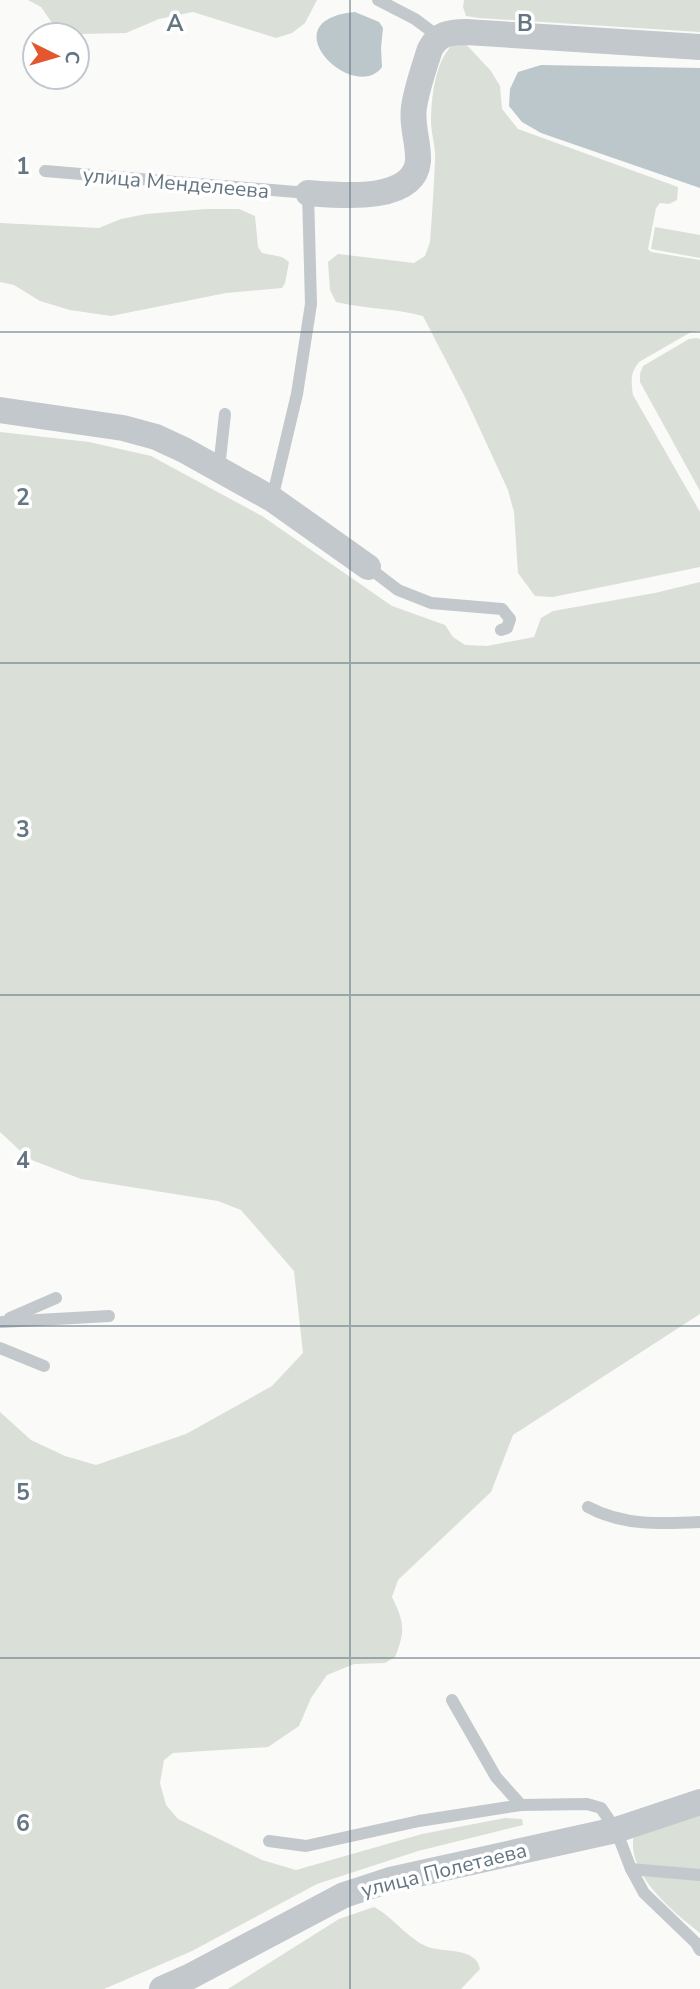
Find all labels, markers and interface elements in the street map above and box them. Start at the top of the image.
text: A [166,8,184,39]
text: B [517,8,533,39]
north arrow [21,21,91,91]
text: С [58,50,85,65]
text: 1 [16,151,30,182]
street label: улица Менделеева [82,161,270,205]
text: 2 [16,482,30,513]
text: 3 [16,814,30,845]
text: 4 [16,1145,30,1176]
text: 5 [16,1477,30,1508]
text: 6 [16,1808,30,1839]
street label: улица Полетаева [358,1836,530,1904]

